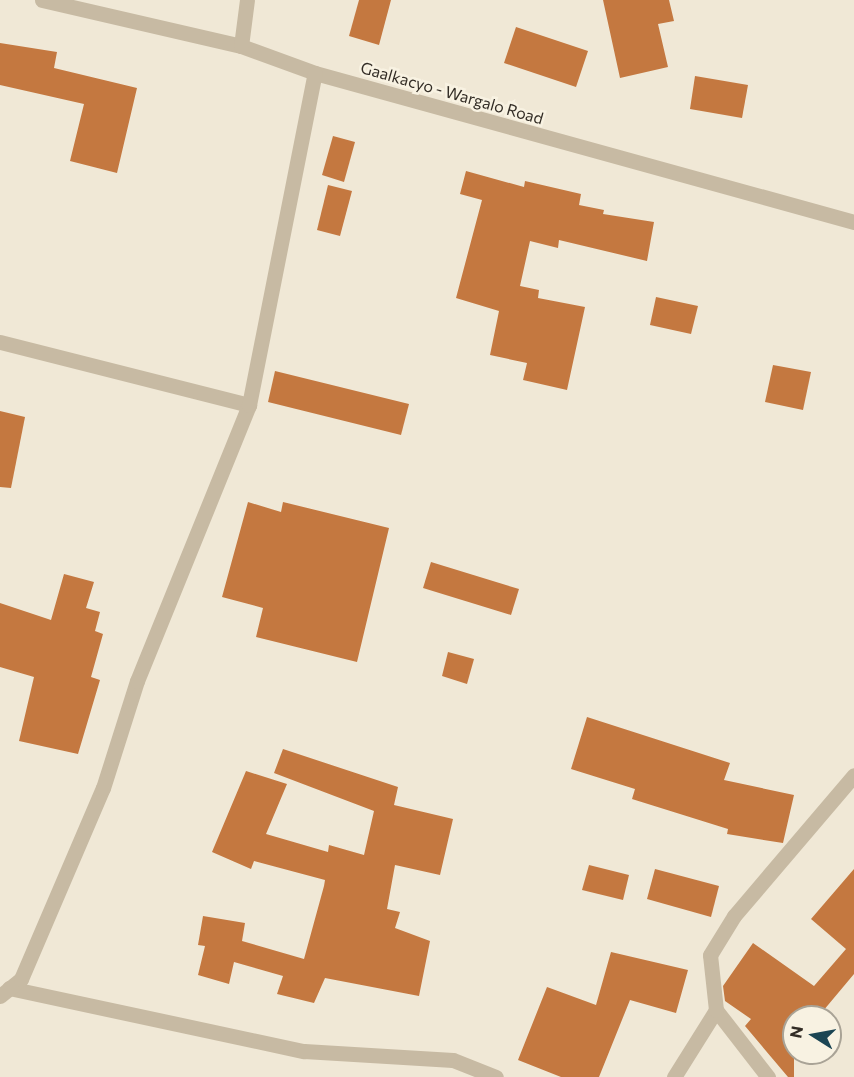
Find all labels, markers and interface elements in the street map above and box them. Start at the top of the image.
street label: Gaalkacyo - Wargalo Road [358,58,546,128]
north arrow [782,1005,842,1065]
text: N [785,1024,806,1040]

